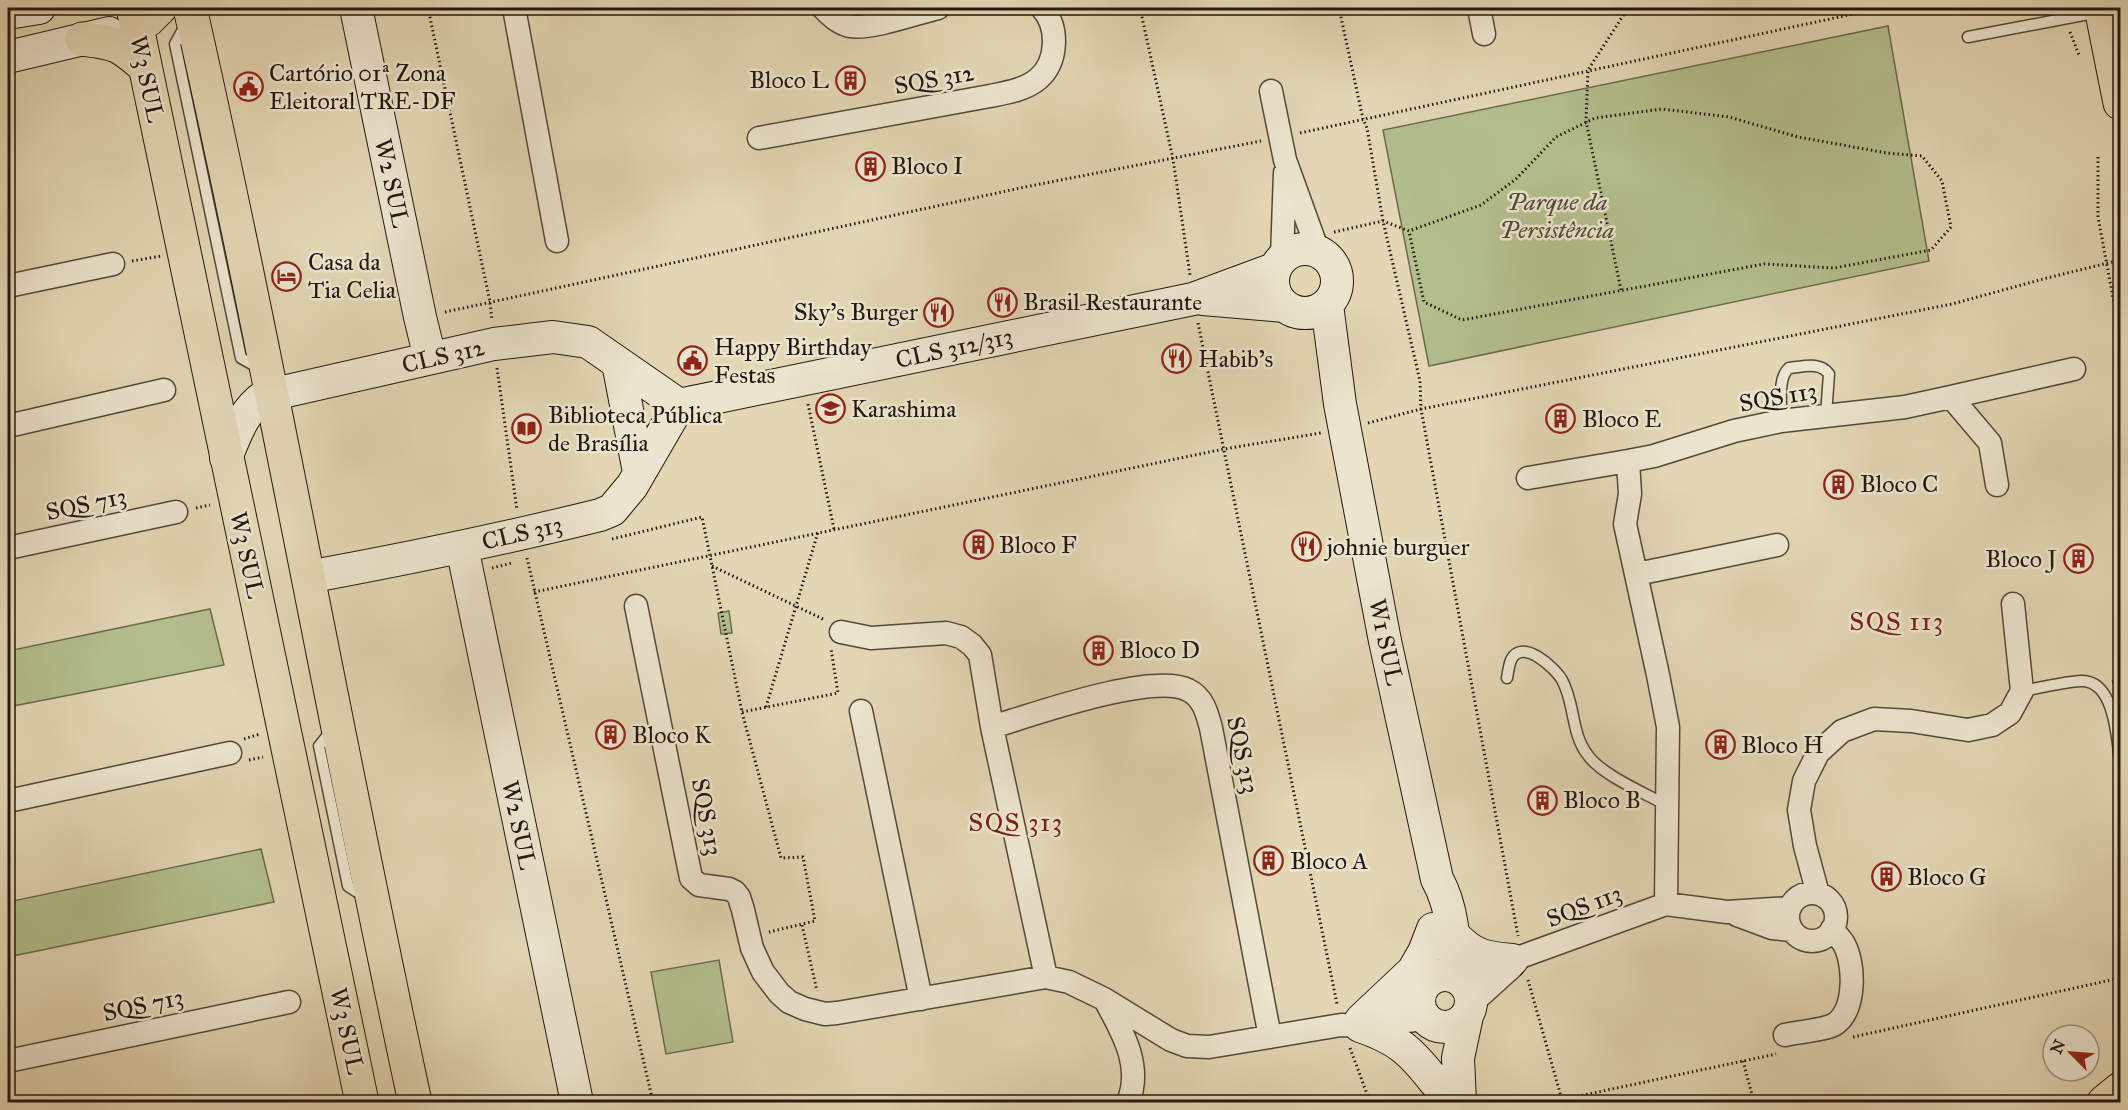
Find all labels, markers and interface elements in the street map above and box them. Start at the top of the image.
street label: W3 SUL [123,33,171,125]
street label: SQS 312 [892,57,976,101]
place label: Cartório 01ª Zona Eleitoral TRE-DF [269,58,456,116]
building icon: Bloco L [834,64,866,96]
place label: Bloco L [749,65,829,95]
public building icon: Cartório 01ª Zona Eleitoral TRE-DF [232,71,264,103]
street label: W2 SUL [368,136,416,231]
building icon: Bloco I [854,150,886,182]
place label: Bloco I [891,151,963,181]
park label: Parque da Persistência [1500,187,1614,245]
place label: Casa da Tia Celia [308,247,397,305]
hotel icon: Casa da Tia Celia [271,260,303,292]
restaurant icon: Brasil Restaurante [986,286,1018,318]
place label: Brasil Restaurante [1023,287,1202,317]
restaurant icon: Sky's Burger [923,296,955,328]
place label: Sky's Burger [794,297,918,327]
street label: CLS 312/313 [893,321,1015,375]
street label: CLS 312 [399,332,487,380]
place label: Happy Birthday Festas [714,332,872,390]
restaurant icon: Habib's [1161,343,1193,375]
place label: Habib's [1198,344,1273,374]
public building icon: Happy Birthday Festas [677,345,709,377]
street label: SQS 113 [1737,375,1819,419]
school or university icon: Karashima [814,393,846,425]
place label: Karashima [851,394,957,424]
place label: Biblioteca Pública de Brasília [548,400,723,458]
building icon: Bloco E [1545,403,1577,435]
place label: Bloco E [1582,404,1661,434]
library icon: Biblioteca Pública de Brasília [511,413,543,445]
building icon: Bloco C [1823,468,1855,500]
place label: Bloco C [1860,469,1938,499]
street label: SQS 713 [43,481,129,527]
street label: W3 SUL [223,509,271,601]
street label: CLS 313 [479,509,565,557]
building icon: Bloco F [962,529,994,561]
place label: Bloco F [999,530,1077,560]
restaurant icon: johnie burguer [1290,531,1322,563]
place label: johnie burguer [1323,532,1470,562]
building icon: Bloco J [2062,543,2094,575]
place label: Bloco J [1985,544,2057,574]
street label: W1 SUL [1362,596,1410,688]
district label: SQS 113 [1849,605,1945,637]
building icon: Bloco D [1082,634,1114,666]
place label: Bloco D [1119,635,1200,665]
street label: SQS 313 [1220,714,1266,796]
building icon: Bloco K [595,719,627,751]
place label: Bloco K [632,720,712,750]
building icon: Bloco H [1704,729,1736,761]
place label: Bloco H [1741,730,1824,760]
street label: SQS 313 [685,776,729,858]
street label: W2 SUL [495,778,543,873]
building icon: Bloco B [1526,784,1558,816]
place label: Bloco B [1563,785,1641,815]
district label: SQS 313 [968,806,1064,838]
building icon: Bloco A [1253,845,1285,877]
place label: Bloco A [1290,846,1368,876]
building icon: Bloco G [1870,861,1902,893]
place label: Bloco G [1907,862,1987,892]
street label: SQS 113 [1542,878,1626,934]
street label: SQS 713 [100,982,186,1028]
street label: W3 SUL [323,985,371,1077]
north arrow [2041,1023,2101,1083]
text: N [2046,1036,2070,1057]

